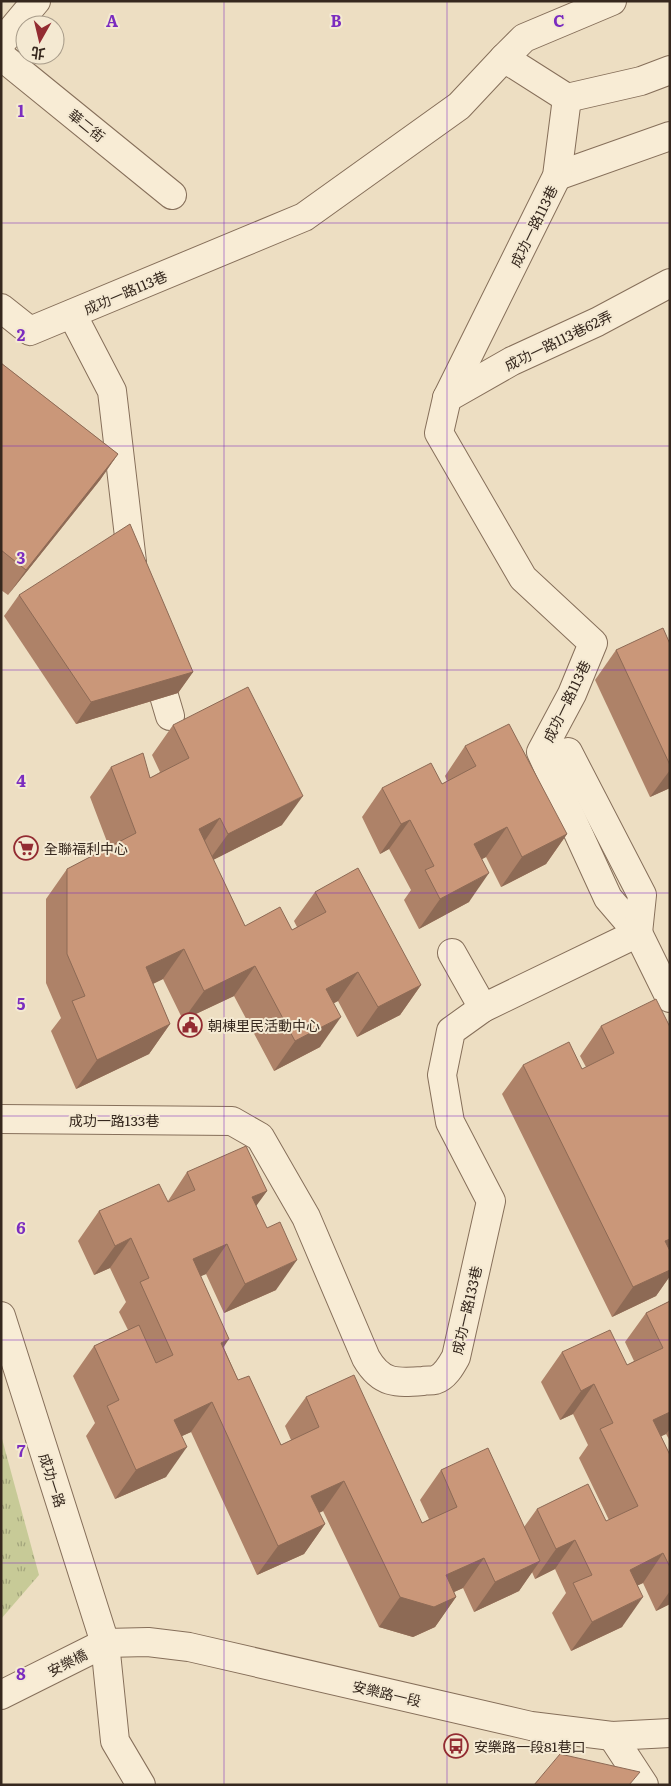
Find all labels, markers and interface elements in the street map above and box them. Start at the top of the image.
text: A [106,8,118,32]
text: B [330,8,342,32]
text: C [553,8,565,32]
north arrow [15,15,65,65]
text: 北 [30,43,46,65]
text: 1 [18,98,25,122]
street label: 華二街 [64,104,110,146]
street label: 成功一路113巷 [505,182,561,270]
street label: 成功一路113巷 [80,265,170,319]
street label: 成功一路113巷62弄 [501,305,615,375]
text: 2 [17,322,26,346]
text: 3 [17,545,26,569]
street label: 成功一路113巷 [538,657,594,745]
text: 4 [16,768,26,792]
supermarket icon: 全聯福利中心 [13,835,39,861]
place label: 全聯福利中心 [44,838,128,858]
text: 5 [17,991,26,1015]
public building icon: 朝棟里民活動中心 [177,1012,203,1038]
place label: 朝棟里民活動中心 [208,1015,320,1035]
street label: 成功一路133巷 [69,1110,159,1130]
text: 6 [16,1215,26,1239]
street label: 成功一路133巷 [446,1264,486,1356]
text: 7 [17,1438,26,1462]
street label: 成功一路 [35,1450,71,1510]
street label: 安樂橋 [44,1644,90,1680]
text: 8 [16,1661,26,1685]
street label: 安樂路一段 [351,1675,423,1711]
bus stop icon: 安樂路一段81巷口 [443,1733,469,1759]
place label: 安樂路一段81巷口 [474,1736,585,1756]

